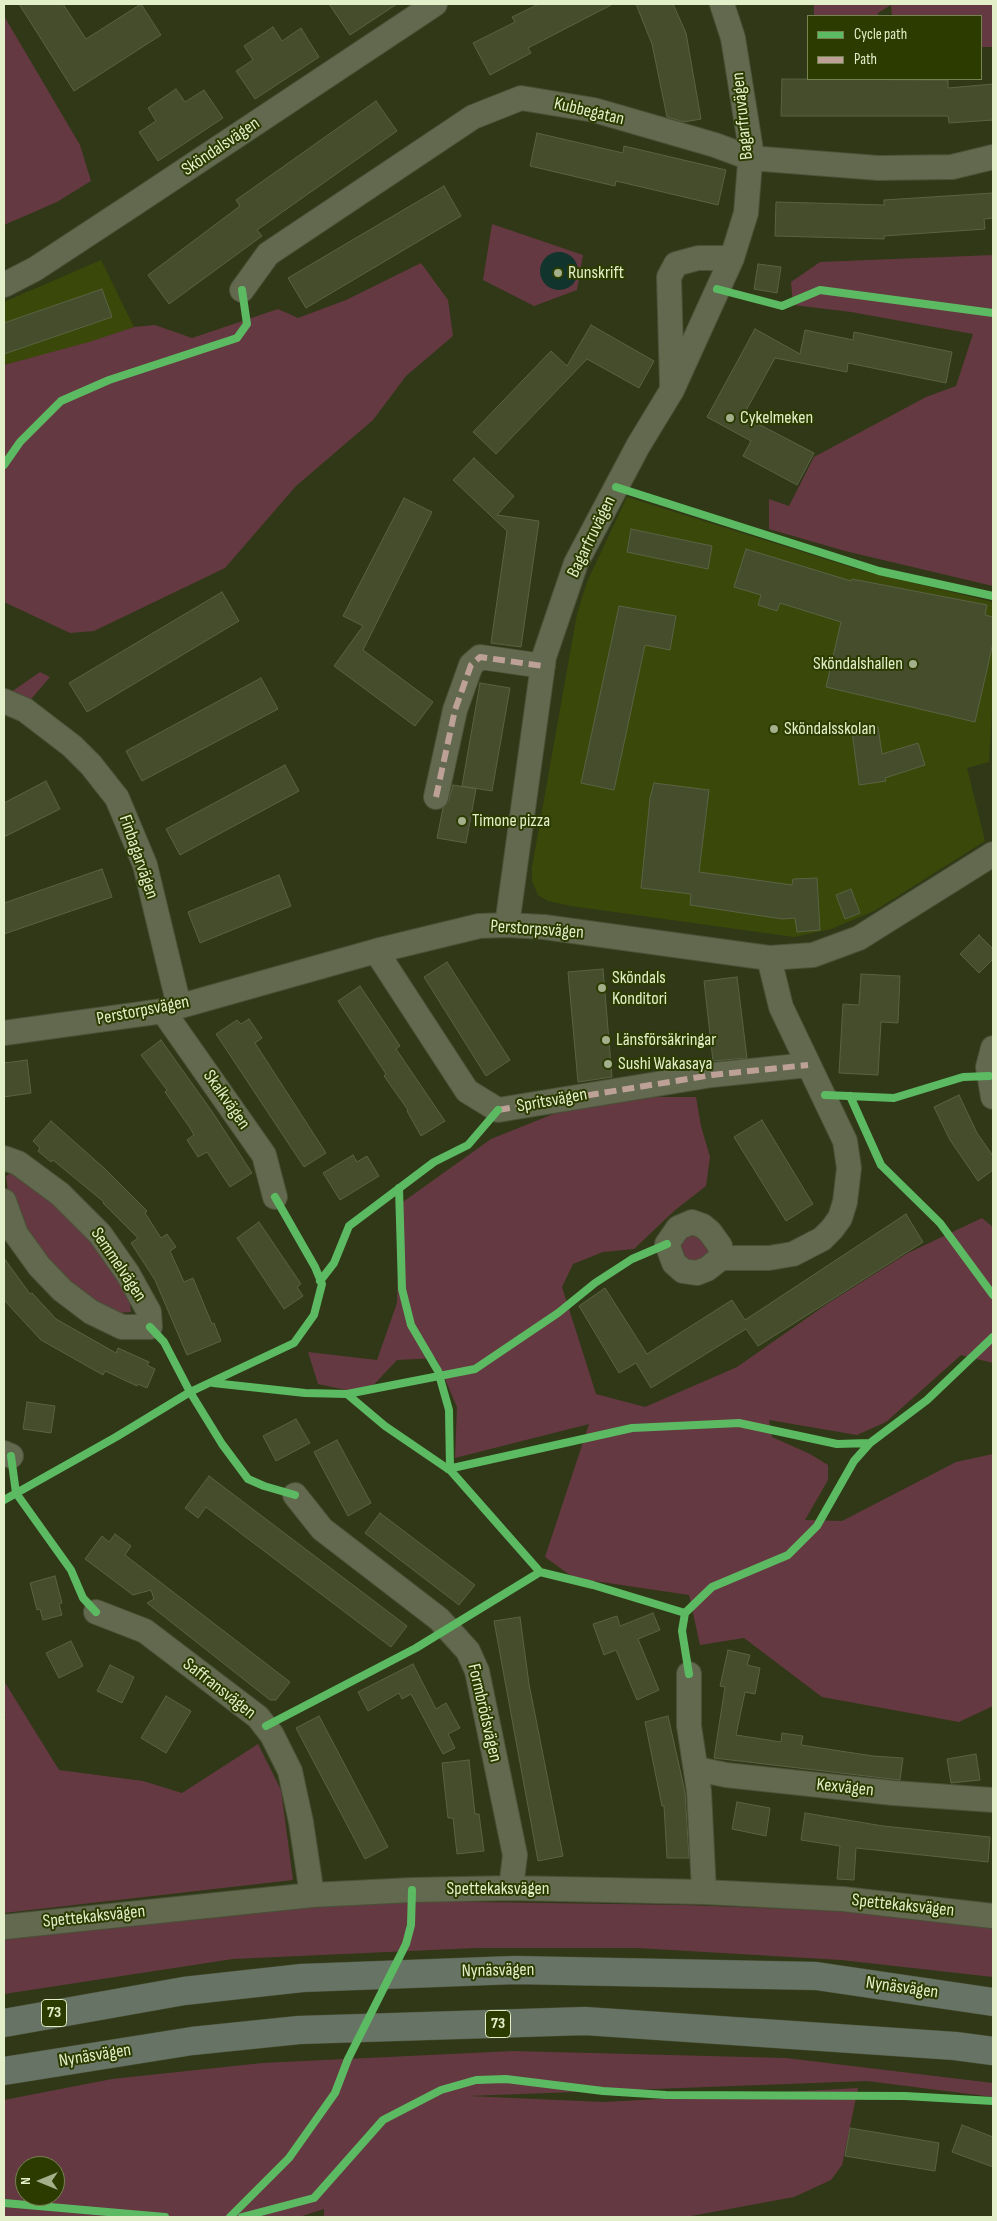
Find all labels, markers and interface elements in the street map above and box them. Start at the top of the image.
legend [807,15,982,80]
text: Cycle path [854,25,907,44]
text: Path [854,50,877,69]
street label: Bagarfruvägen [728,71,758,161]
street label: Kubbegatan [552,93,626,131]
street label: Sköndalsvägen [178,113,264,181]
place label: Runskrift [568,262,624,284]
marker: Runskrift [552,267,564,279]
place label: Cykelmeken [740,407,813,429]
marker: Cykelmeken [724,412,736,424]
street label: Bagarfruvägen [563,493,621,581]
place label: Sköndalshallen [813,653,903,675]
marker: Sköndalshallen [907,658,919,670]
place label: Sköndalsskolan [784,718,876,740]
marker: Sköndalsskolan [768,723,780,735]
place label: Timone pizza [472,810,550,832]
street label: Finbagarvägen [114,812,162,902]
marker: Timone pizza [456,815,468,827]
street label: Perstorpsvägen [490,916,584,944]
place label: Sköndals Konditori [612,967,667,1010]
marker: Sköndals Konditori [596,982,608,994]
street label: Perstorpsvägen [95,991,191,1031]
place label: Länsförsäkringar [616,1029,716,1051]
marker: Länsförsäkringar [600,1034,612,1046]
place label: Sushi Wakasaya [618,1053,712,1075]
marker: Sushi Wakasaya [602,1058,614,1070]
street label: Skalkvägen [198,1066,254,1134]
street label: Spritsvägen [515,1084,589,1118]
street label: Semmelvägen [85,1224,151,1306]
street label: Saffransvägen [178,1654,260,1724]
street label: Formbrödsvägen [462,1662,506,1764]
street label: Kexvägen [815,1774,875,1802]
street label: Spettekaksvägen [447,1878,549,1900]
street label: Spettekaksvägen [851,1890,955,1922]
street label: Spettekaksvägen [42,1901,146,1933]
street label: Nynäsvägen [461,1960,535,1982]
street label: Nynäsvägen [864,1972,940,2004]
road number: 73 [42,2000,66,2026]
road number: 73 [486,2010,510,2038]
street label: Nynäsvägen [57,2040,133,2072]
north arrow [15,2156,65,2206]
text: N [17,2177,34,2185]

